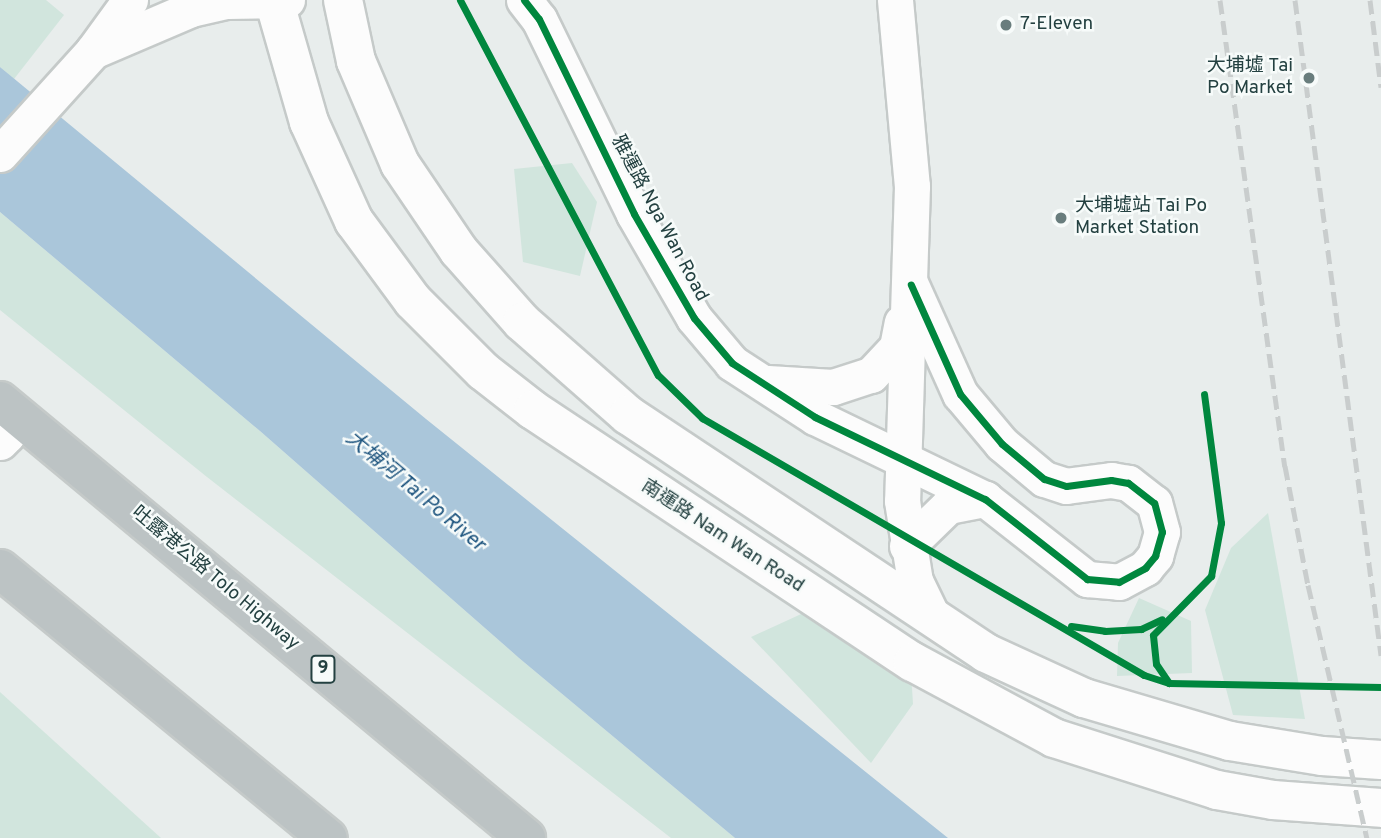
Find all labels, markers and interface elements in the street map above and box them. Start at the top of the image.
place label: 7-Eleven [1020,14,1093,36]
marker: 7-Eleven [998,17,1014,33]
place label: 大埔墟 Tai Po Market [1207,56,1293,100]
marker: 大埔墟 Tai Po Market [1299,68,1319,88]
street label: 雅運路 Nga Wan Road [605,132,713,306]
place label: 大埔墟站 Tai Po Market Station [1075,196,1207,240]
marker: 大埔墟站 Tai Po Market Station [1053,210,1069,226]
water label: 大埔河 Tai Po River [340,426,490,558]
street label: 南運路 Nam Wan Road [636,476,808,598]
street label: 吐露港公路 Tolo Highway [126,502,304,656]
road number: 9 [309,654,337,684]

